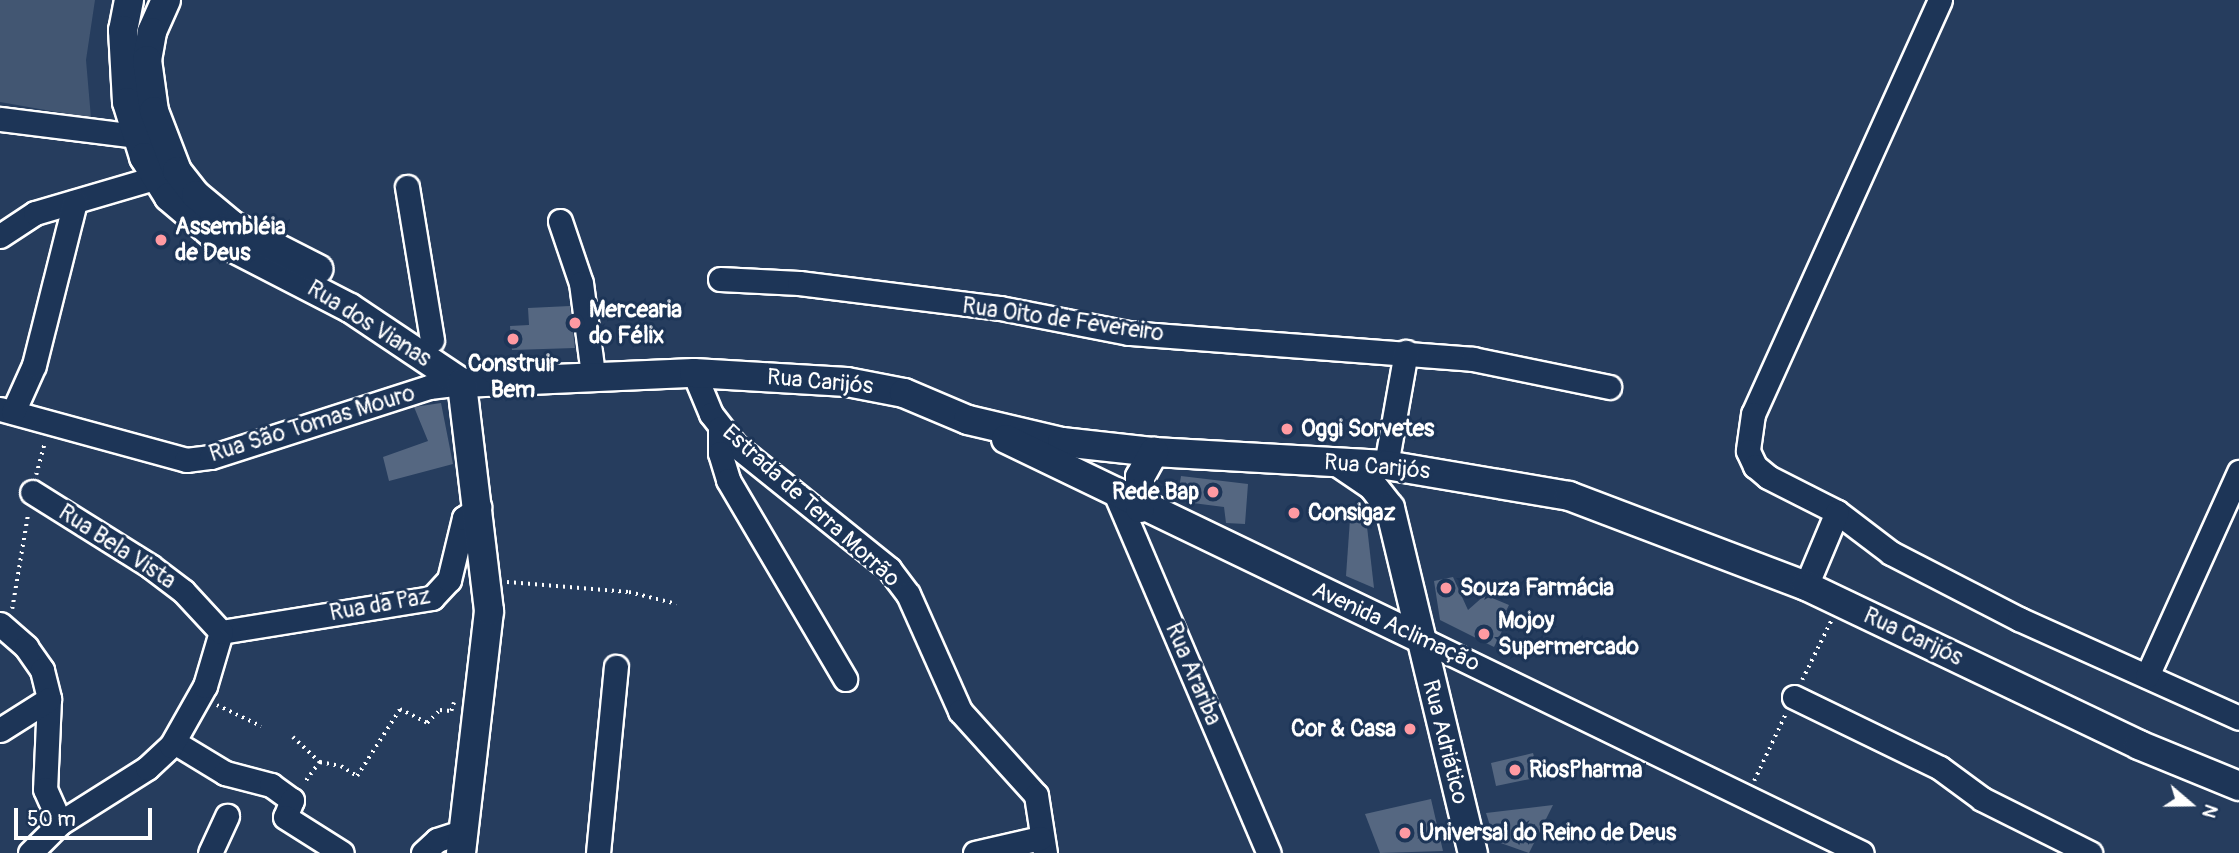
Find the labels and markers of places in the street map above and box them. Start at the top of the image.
place label: Assembléia de Deus [175,213,286,267]
marker: Assembléia de Deus [153,232,169,248]
place label: Mercearia do Félix [589,296,682,350]
marker: Mercearia do Félix [567,315,583,331]
marker: Construir Bem [505,331,521,347]
place label: Construir Bem [468,350,558,404]
place label: Oggi Sorvetes [1301,415,1434,443]
marker: Oggi Sorvetes [1279,421,1295,437]
place label: Rede Bap [1112,478,1199,506]
marker: Rede Bap [1205,484,1221,500]
place label: Consigaz [1308,499,1395,527]
marker: Consigaz [1286,505,1302,521]
place label: Souza Farmácia [1460,574,1614,602]
marker: Souza Farmácia [1438,580,1454,596]
place label: Mojoy Supermercado [1498,607,1639,661]
marker: Mojoy Supermercado [1476,626,1492,642]
place label: Cor & Casa [1291,715,1396,743]
marker: Cor & Casa [1402,721,1418,737]
place label: RiosPharma [1529,756,1643,784]
marker: RiosPharma [1507,762,1523,778]
place label: Universal do Reino de Deus [1419,819,1676,847]
marker: Universal do Reino de Deus [1397,825,1413,841]

